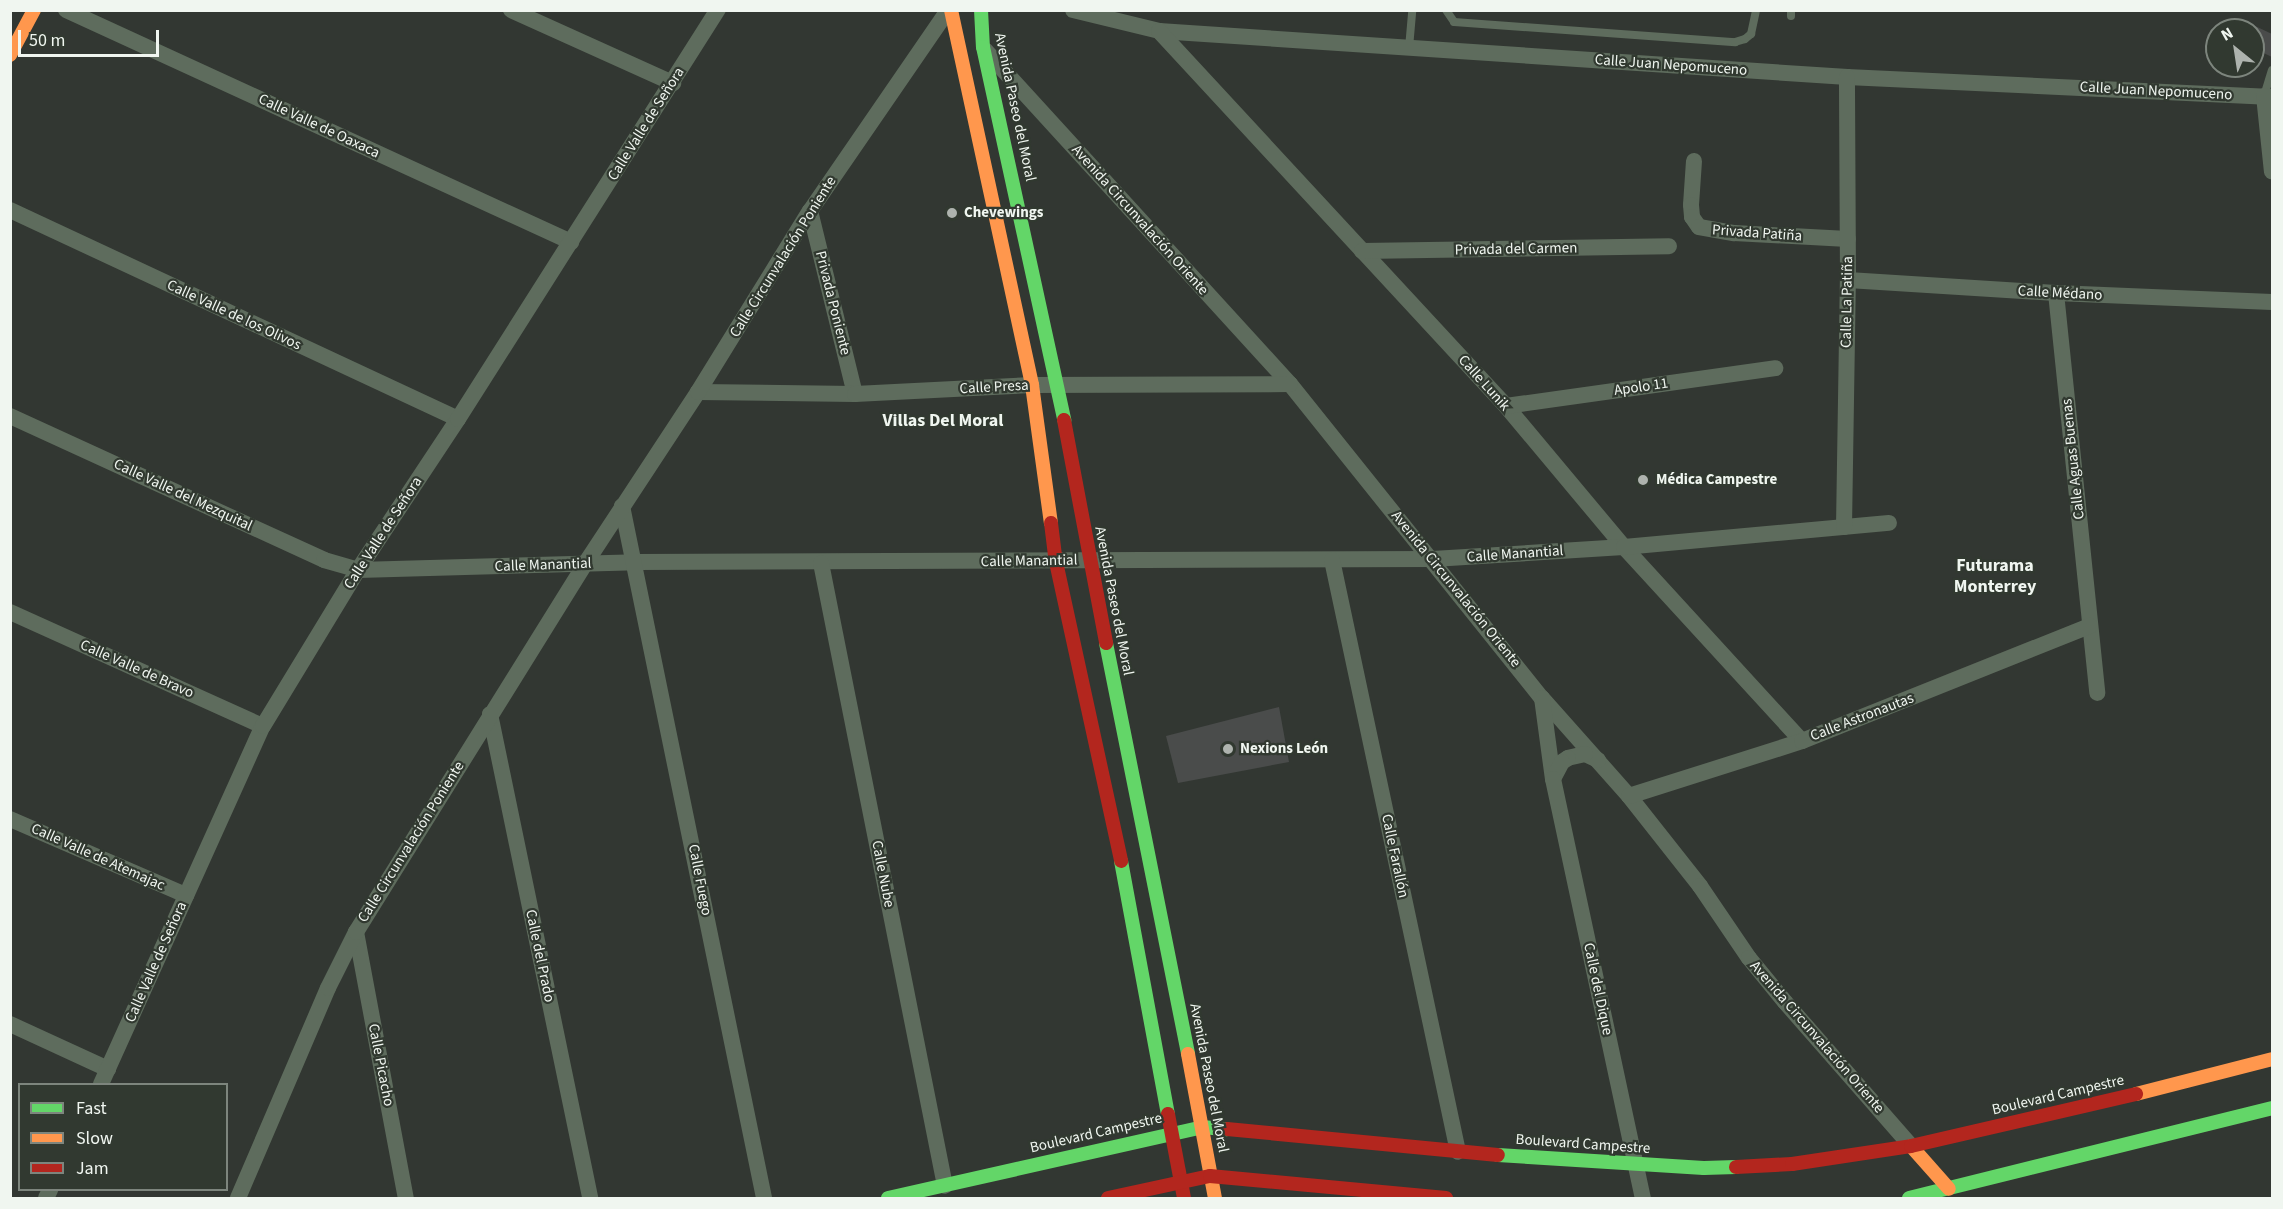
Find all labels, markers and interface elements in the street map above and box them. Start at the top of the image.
scale bar [21,18,162,56]
north arrow [2205,18,2265,78]
text: N [2217,22,2237,46]
text: 50 m [29,28,65,53]
street label: Avenida Paseo del Moral [990,31,1040,183]
street label: Calle Juan Nepomuceno [1594,51,1748,79]
street label: Calle Valle de Señora [604,64,688,184]
street label: Calle Juan Nepomuceno [2079,78,2233,104]
street label: Calle Valle de Oaxaca [255,90,383,162]
street label: Avenida Circunvalación Oriente [1068,141,1212,299]
street label: Calle Circunvalación Poniente [726,173,840,341]
place label: Chevewings [964,204,1043,222]
marker: Chevewings [945,206,959,220]
street label: Privada Patiña [1711,221,1803,245]
street label: Privada del Carmen [1455,239,1577,259]
street label: Privada Poniente [811,249,855,357]
street label: Calle La Patiña [1837,256,1857,348]
street label: Calle Valle de los Olivos [164,276,304,354]
street label: Calle Médano [2017,282,2103,304]
street label: Calle Lunik [1454,351,1514,415]
street label: Apolo 11 [1613,374,1669,400]
street label: Calle Presa [959,376,1029,398]
street label: Calle Aguas Buenas [2058,398,2088,520]
district label: Villas Del Moral [883,410,1003,432]
street label: Calle Valle del Mezquital [111,455,255,535]
marker: Médica Campestre [1634,471,1652,489]
place label: Médica Campestre [1656,471,1777,489]
street label: Calle Valle de Señora [340,473,426,593]
street label: Avenida Circunvalación Oriente [1387,507,1525,671]
street label: Avenida Paseo del Moral [1091,525,1137,677]
street label: Calle Manantial [1466,542,1564,566]
street label: Calle Manantial [980,551,1078,571]
street label: Calle Manantial [494,554,592,576]
district label: Futurama Monterrey [1954,556,2036,598]
street label: Calle Valle de Bravo [77,636,197,702]
street label: Calle Astronautas [1808,689,1916,745]
place label: Nexions León [1240,740,1328,758]
marker: Nexions León [1221,742,1235,756]
street label: Calle Circunvalación Poniente [354,758,468,926]
street label: Calle Farallón [1377,813,1413,899]
street label: Calle Valle de Atemajac [28,819,168,895]
street label: Calle Nube [868,839,898,909]
street label: Calle Fuego [684,843,716,917]
street label: Calle Valle de Señora [121,899,191,1025]
street label: Calle del Prado [521,908,559,1004]
street label: Calle del Dique [1579,941,1617,1037]
street label: Avenida Circunvalación Oriente [1746,957,1888,1117]
street label: Avenida Paseo del Moral [1186,1002,1232,1154]
street label: Calle Picacho [364,1022,398,1108]
street label: Boulevard Campestre [1990,1071,2126,1119]
legend [18,1083,228,1191]
text: Fast [76,1096,107,1121]
street label: Boulevard Campestre [1028,1109,1164,1157]
text: Slow [76,1126,113,1151]
street label: Boulevard Campestre [1515,1130,1651,1158]
text: Jam [76,1156,109,1181]

